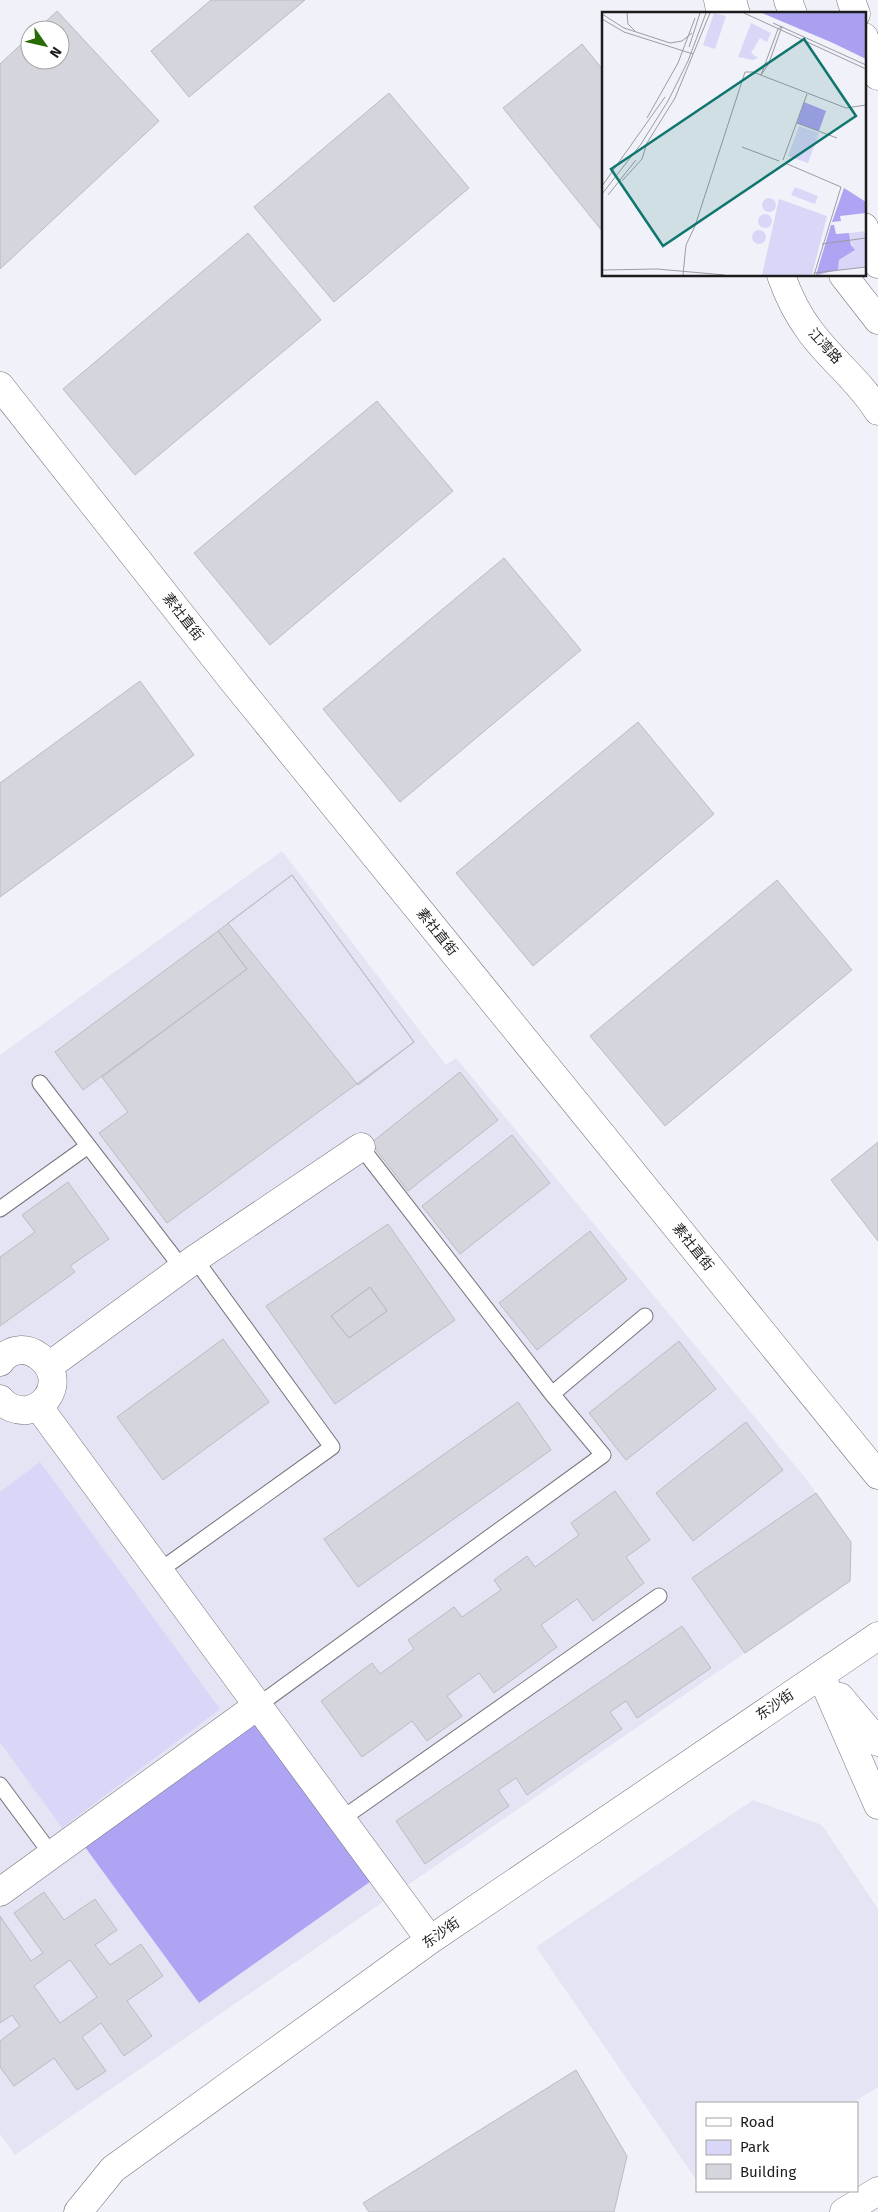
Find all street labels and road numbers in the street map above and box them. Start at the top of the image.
street label: 江湾路 [805,325,845,367]
street label: 素社直街 [159,590,207,644]
street label: 素社直街 [413,905,461,959]
street label: 素社直街 [669,1220,717,1274]
street label: 东沙街 [753,1686,797,1724]
street label: 东沙街 [419,1914,463,1952]

